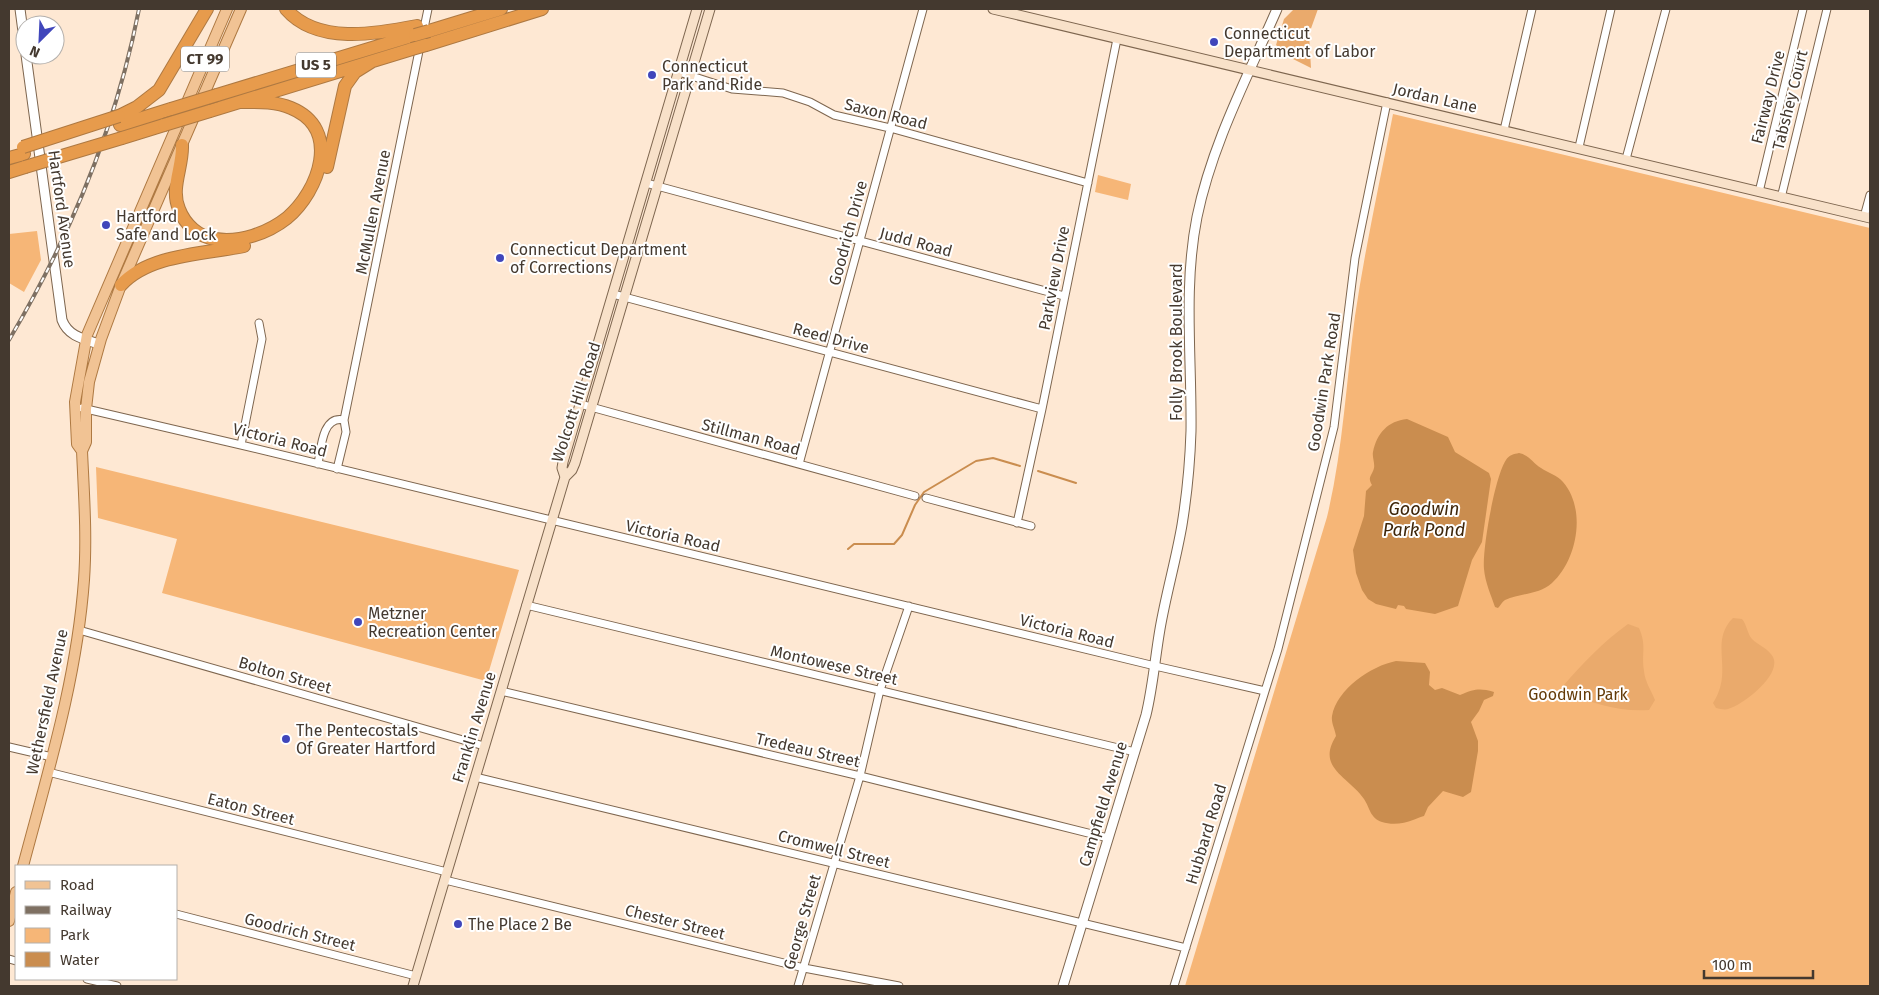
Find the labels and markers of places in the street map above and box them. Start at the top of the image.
place label: Connecticut Department of Labor [1224,24,1376,61]
marker: Connecticut Department of Labor [1208,36,1220,48]
place label: Connecticut Park and Ride [662,57,762,94]
marker: Connecticut Park and Ride [646,69,658,81]
place label: Hartford Safe and Lock [116,207,217,244]
marker: Hartford Safe and Lock [100,219,112,231]
place label: Connecticut Department of Corrections [510,240,687,277]
marker: Connecticut Department of Corrections [494,252,506,264]
place label: Metzner Recreation Center [368,604,498,641]
marker: Metzner Recreation Center [352,616,364,628]
place label: The Pentecostals Of Greater Hartford [296,721,436,758]
marker: The Pentecostals Of Greater Hartford [280,733,292,745]
place label: The Place 2 Be [468,915,572,934]
marker: The Place 2 Be [452,918,464,930]

